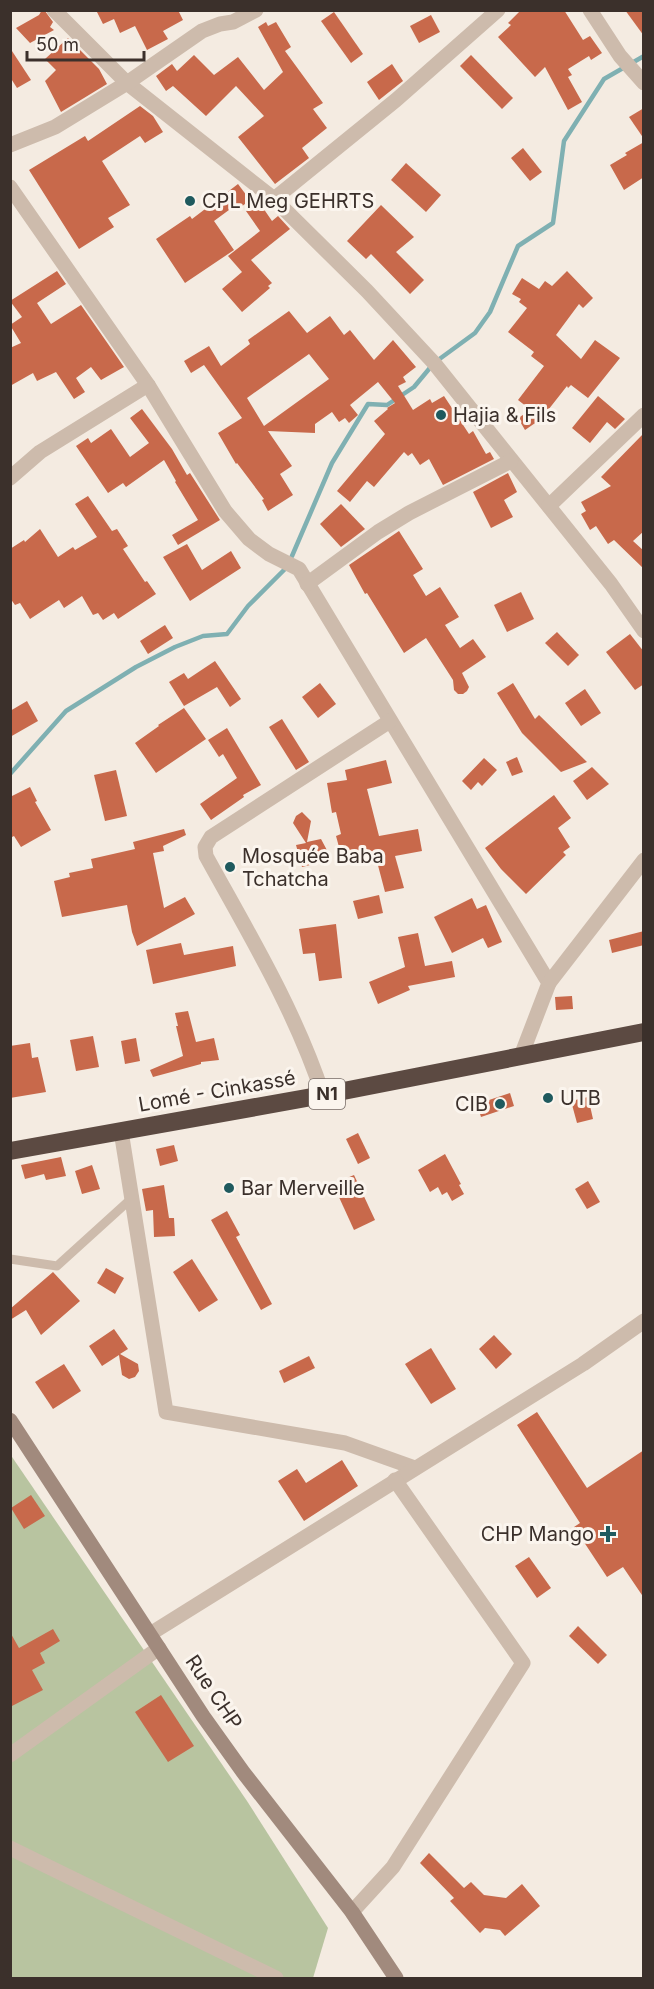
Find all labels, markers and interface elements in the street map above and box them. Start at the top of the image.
scale bar [27,24,144,62]
text: 50 m [36,34,79,55]
place label: CPL Meg GEHRTS [202,189,374,213]
marker: CPL Meg GEHRTS [183,194,197,208]
place label: Hajia & Fils [453,403,556,427]
marker: Hajia & Fils [434,408,448,422]
place label: Mosquée Baba Tchatcha [242,844,384,891]
marker: Mosquée Baba Tchatcha [223,860,237,874]
street label: Lomé - Cinkassé [137,1065,297,1117]
road number: N1 [309,1079,345,1109]
place label: UTB [560,1086,601,1110]
marker: UTB [541,1091,555,1105]
place label: CIB [455,1092,488,1116]
marker: CIB [493,1097,507,1111]
place label: Bar Merveille [241,1176,365,1200]
marker: Bar Merveille [222,1181,236,1195]
place label: CHP Mango [481,1522,594,1546]
marker: CHP Mango [599,1525,617,1543]
street label: Rue CHP [180,1650,248,1734]

